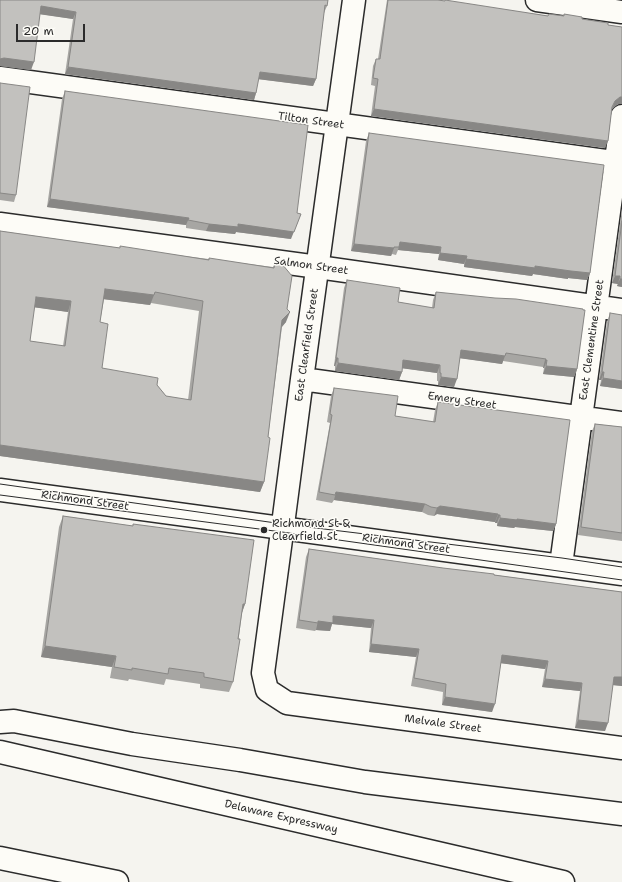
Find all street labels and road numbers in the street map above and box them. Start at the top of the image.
street label: Tilton Street [277,110,345,132]
street label: Salmon Street [273,254,349,278]
street label: East Clementine Street [577,279,607,401]
street label: East Clearfield Street [292,287,322,403]
street label: Emery Street [427,390,497,412]
street label: Richmond Street [40,488,130,514]
street label: Richmond Street [361,531,451,557]
street label: Melvale Street [404,712,482,736]
street label: Delaware Expressway [223,798,339,836]

